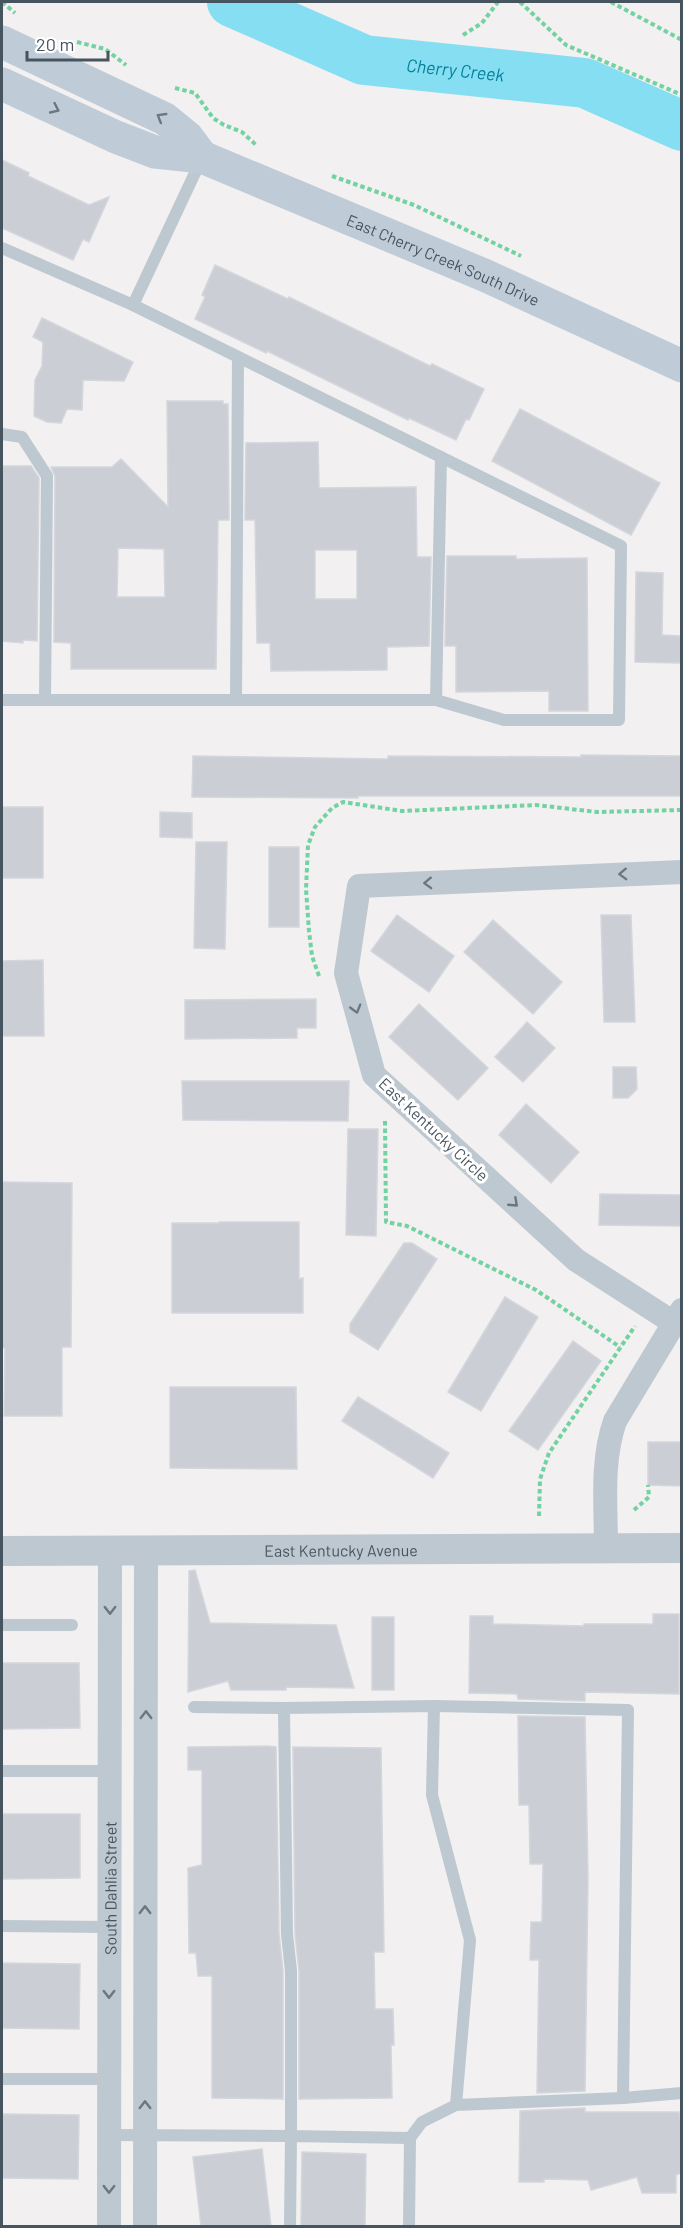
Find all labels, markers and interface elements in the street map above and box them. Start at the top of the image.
scale bar [27,24,108,62]
text: 20 m [36,33,74,55]
water label: Cherry Creek [405,53,506,86]
one-way arrow [48,101,59,113]
one-way arrow [157,113,167,125]
street label: East Cherry Creek South Drive [344,209,543,309]
one-way arrow [619,868,628,881]
one-way arrow [424,876,433,889]
one-way arrow [349,1003,361,1014]
street label: East Kentucky Circle [375,1073,493,1185]
one-way arrow [508,1196,518,1207]
street label: East Kentucky Avenue [264,1540,418,1559]
one-way arrow [104,1605,116,1614]
one-way arrow [140,1711,152,1720]
street label: South Dahlia Street [100,1821,119,1955]
one-way arrow [139,1906,151,1915]
one-way arrow [103,1989,115,1998]
one-way arrow [139,2101,151,2110]
one-way arrow [103,2184,115,2193]

